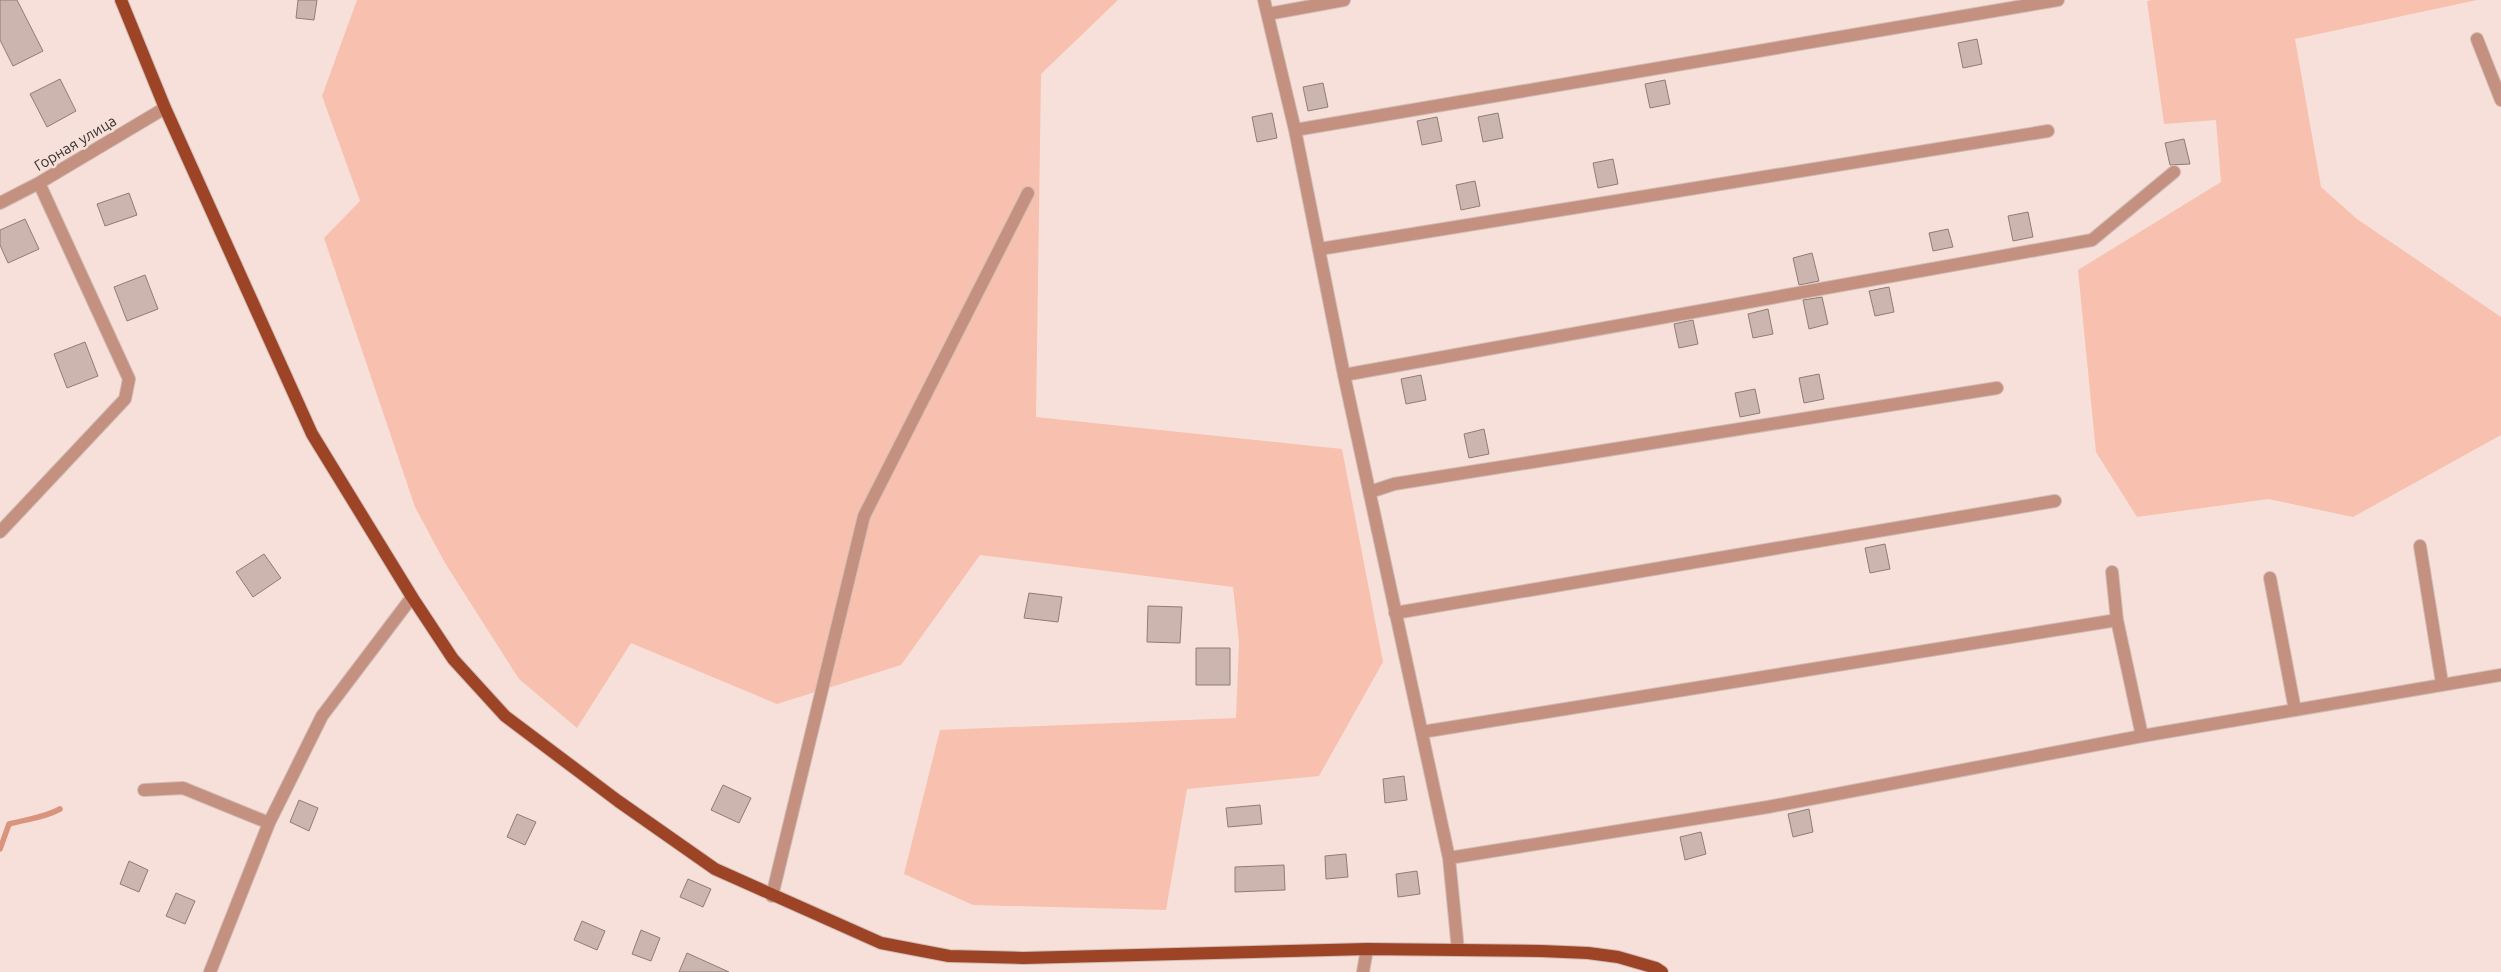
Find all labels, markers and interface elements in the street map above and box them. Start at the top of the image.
street label: Горная улица [31,112,119,174]

